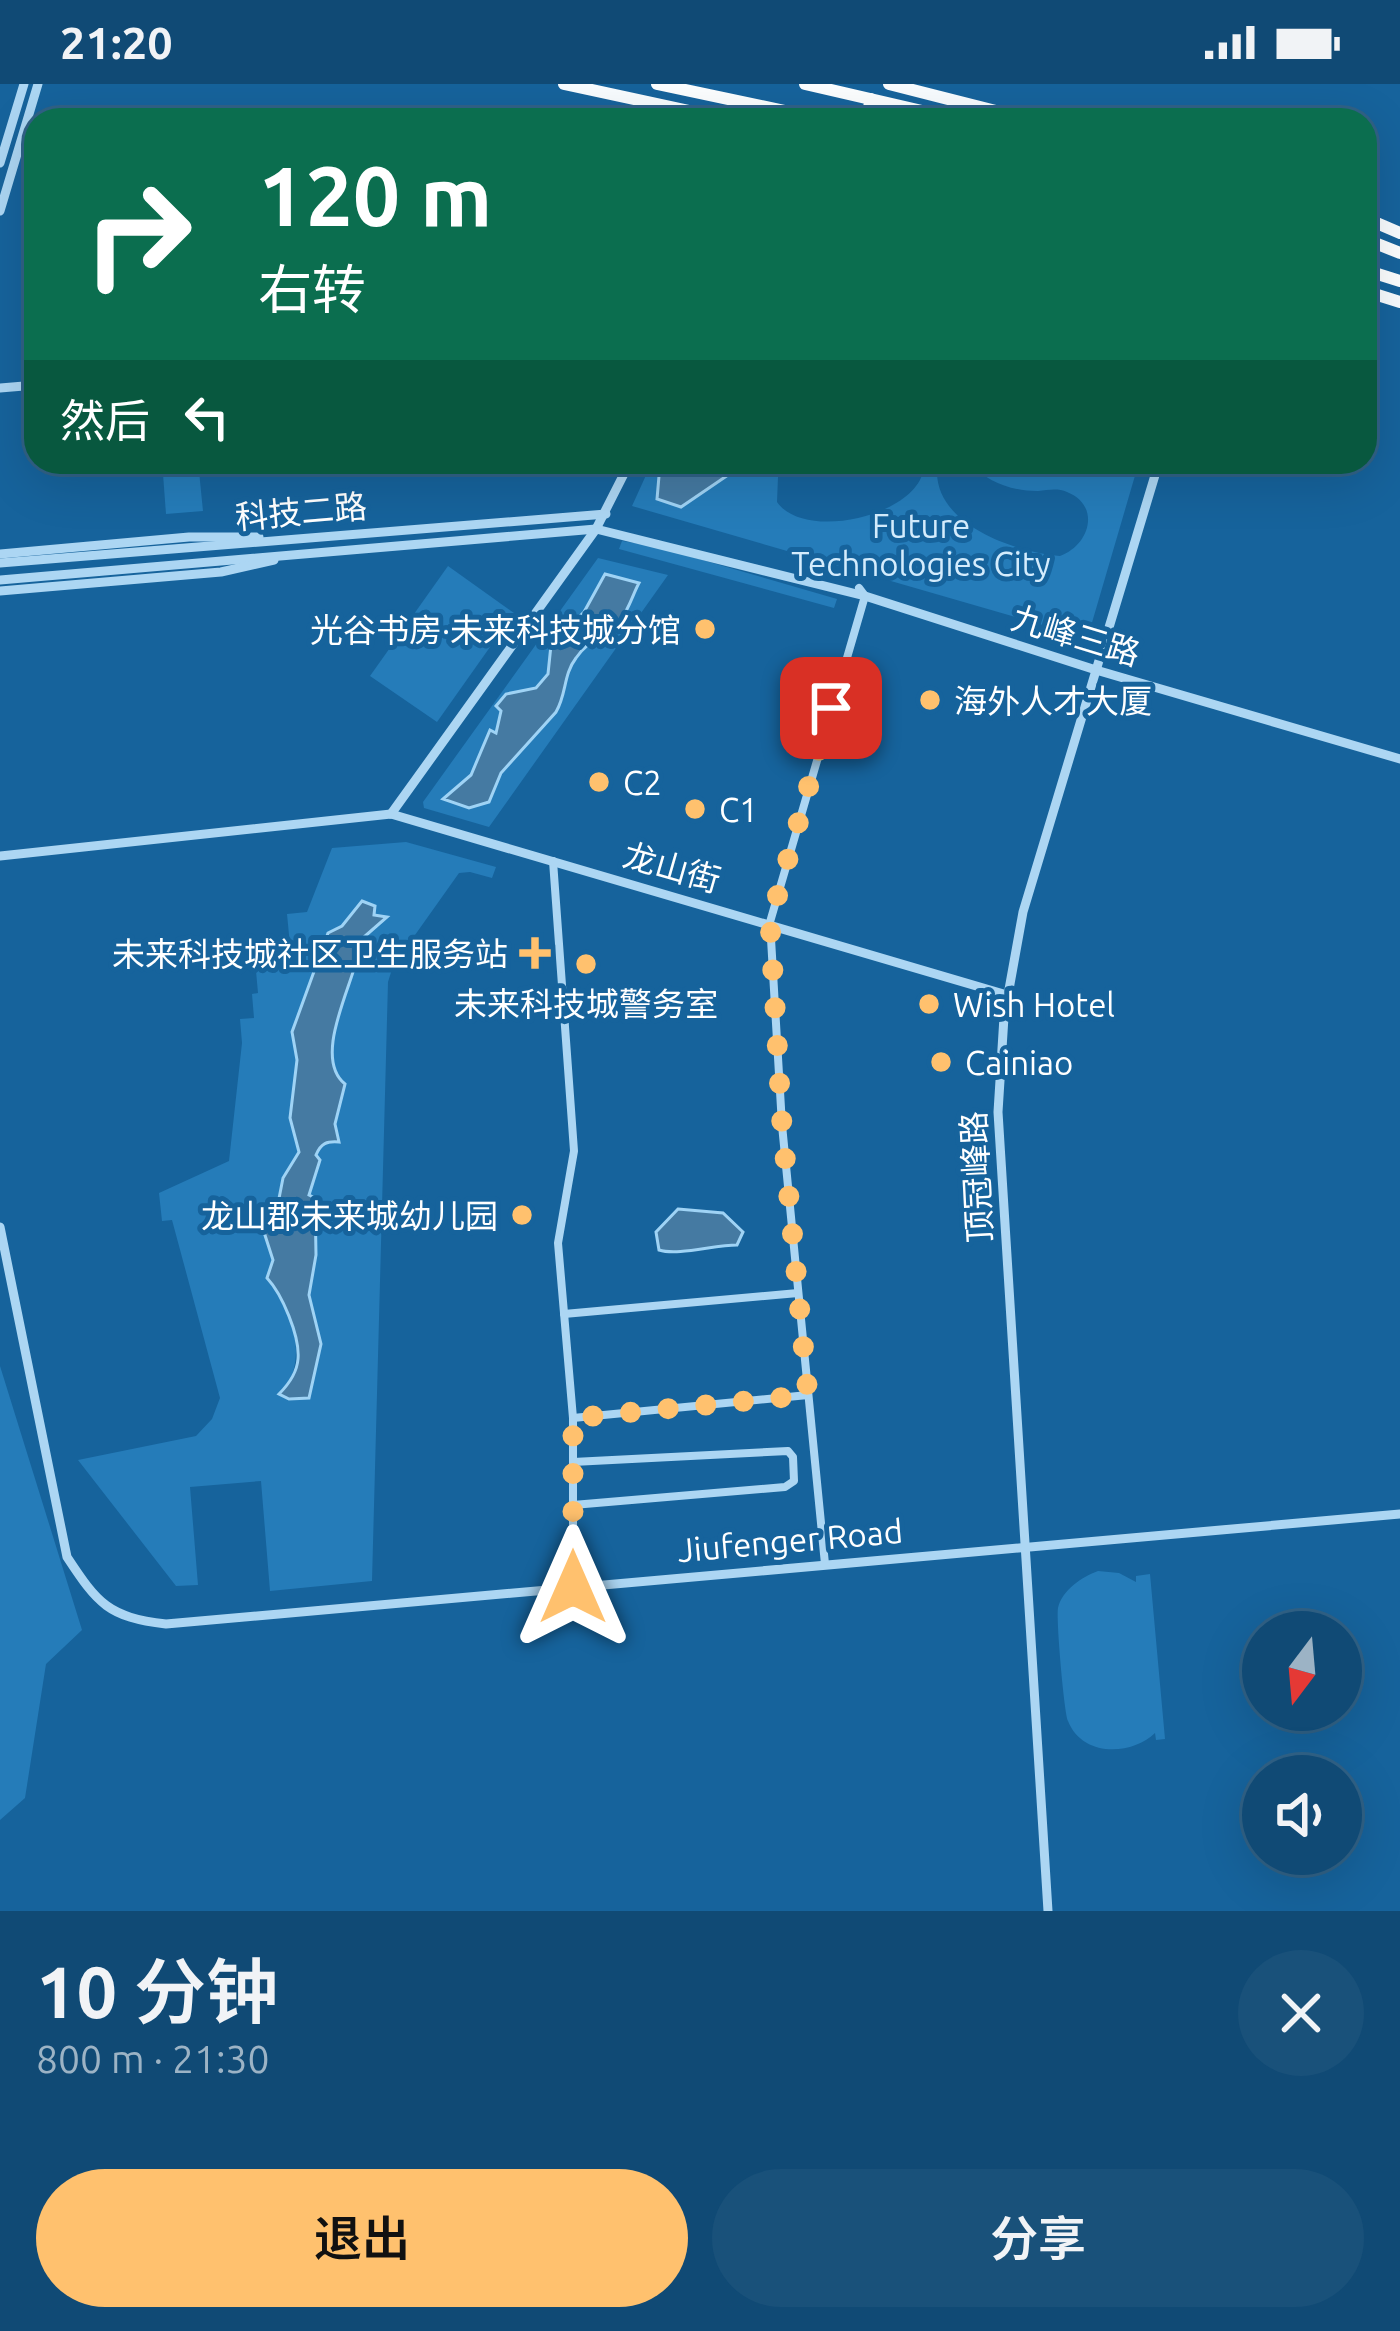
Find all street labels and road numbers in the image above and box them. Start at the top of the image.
street label: 科技二路 [234,487,368,535]
street label: 九峰三路 [1007,598,1145,672]
street label: 龙山街 [619,836,725,898]
street label: 顶冠峰路 [954,1110,998,1244]
street label: Jiufenger Road [676,1512,904,1568]

